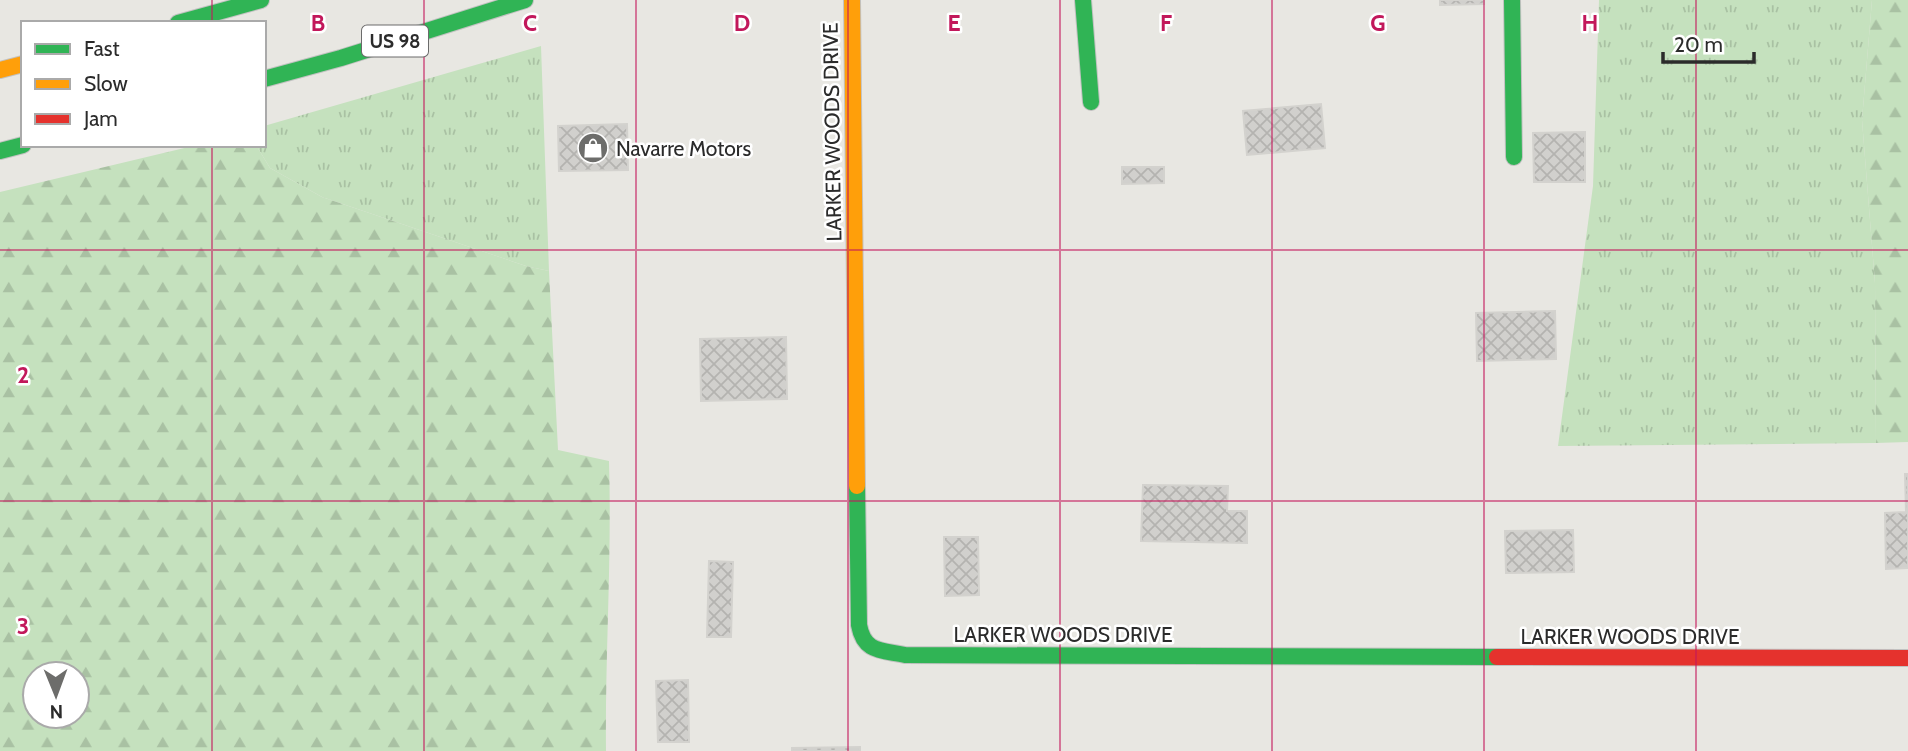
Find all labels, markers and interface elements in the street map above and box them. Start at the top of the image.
text: B [311,9,325,37]
text: C [523,9,537,37]
text: D [734,9,750,37]
text: E [947,9,961,37]
text: F [1160,9,1172,37]
text: G [1370,9,1386,37]
text: H [1582,9,1598,37]
legend [21,21,266,147]
scale bar [1663,21,1754,65]
street label: LARKER WOODS DRIVE [818,22,846,242]
road number: US 98 [362,25,428,56]
text: 20 m [1674,32,1723,57]
text: Fast [84,36,120,61]
text: Slow [84,71,128,96]
text: Jam [83,106,118,131]
shop icon: Navarre Motors [576,131,610,165]
place label: Navarre Motors [616,136,751,161]
text: 2 [17,361,29,389]
text: 3 [17,612,29,640]
street label: LARKER WOODS DRIVE [953,622,1173,647]
street label: LARKER WOODS DRIVE [1520,624,1740,649]
north arrow [21,660,91,730]
text: N [49,700,63,723]

